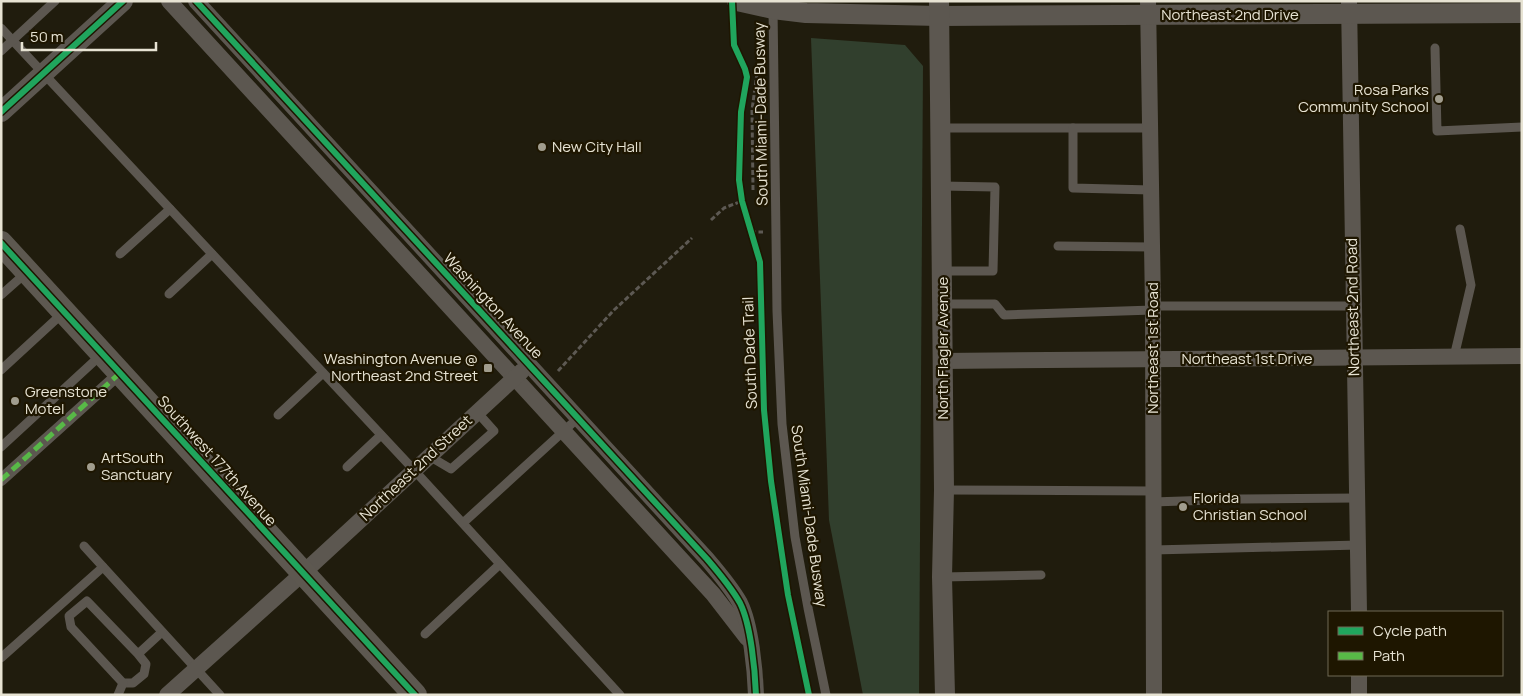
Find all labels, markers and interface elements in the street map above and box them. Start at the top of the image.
street label: Northeast 2nd Drive [1161,4,1299,25]
scale bar [22,20,156,52]
street label: South Miami-Dade Busway [748,22,773,206]
text: 50 m [30,26,64,47]
place label: Rosa Parks Community School [1298,79,1429,117]
marker: Rosa Parks Community School [1433,93,1445,105]
place label: New City Hall [552,136,642,157]
marker: New City Hall [536,141,548,153]
street label: Northeast 2nd Road [1341,238,1364,376]
street label: Washington Avenue [439,248,548,363]
street label: North Flagler Avenue [932,276,953,419]
street label: Northeast 1st Road [1142,282,1163,414]
street label: South Dade Trail [737,296,762,410]
place label: Washington Avenue @ Northeast 2nd Street [324,348,478,386]
street label: Northeast 1st Drive [1181,348,1313,369]
marker: Washington Avenue @ Northeast 2nd Street [482,362,494,374]
place label: Greenstone Motel [25,381,107,419]
street label: Southwest 177th Avenue [153,391,282,531]
marker: Greenstone Motel [9,395,21,407]
street label: Northeast 2nd Street [355,410,476,525]
street label: South Miami-Dade Busway [786,424,833,608]
place label: ArtSouth Sanctuary [101,447,172,485]
marker: ArtSouth Sanctuary [85,461,97,473]
place label: Florida Christian School [1193,487,1307,525]
marker: Florida Christian School [1177,501,1189,513]
legend [1328,611,1503,676]
text: Cycle path [1373,620,1447,641]
text: Path [1373,645,1405,666]

